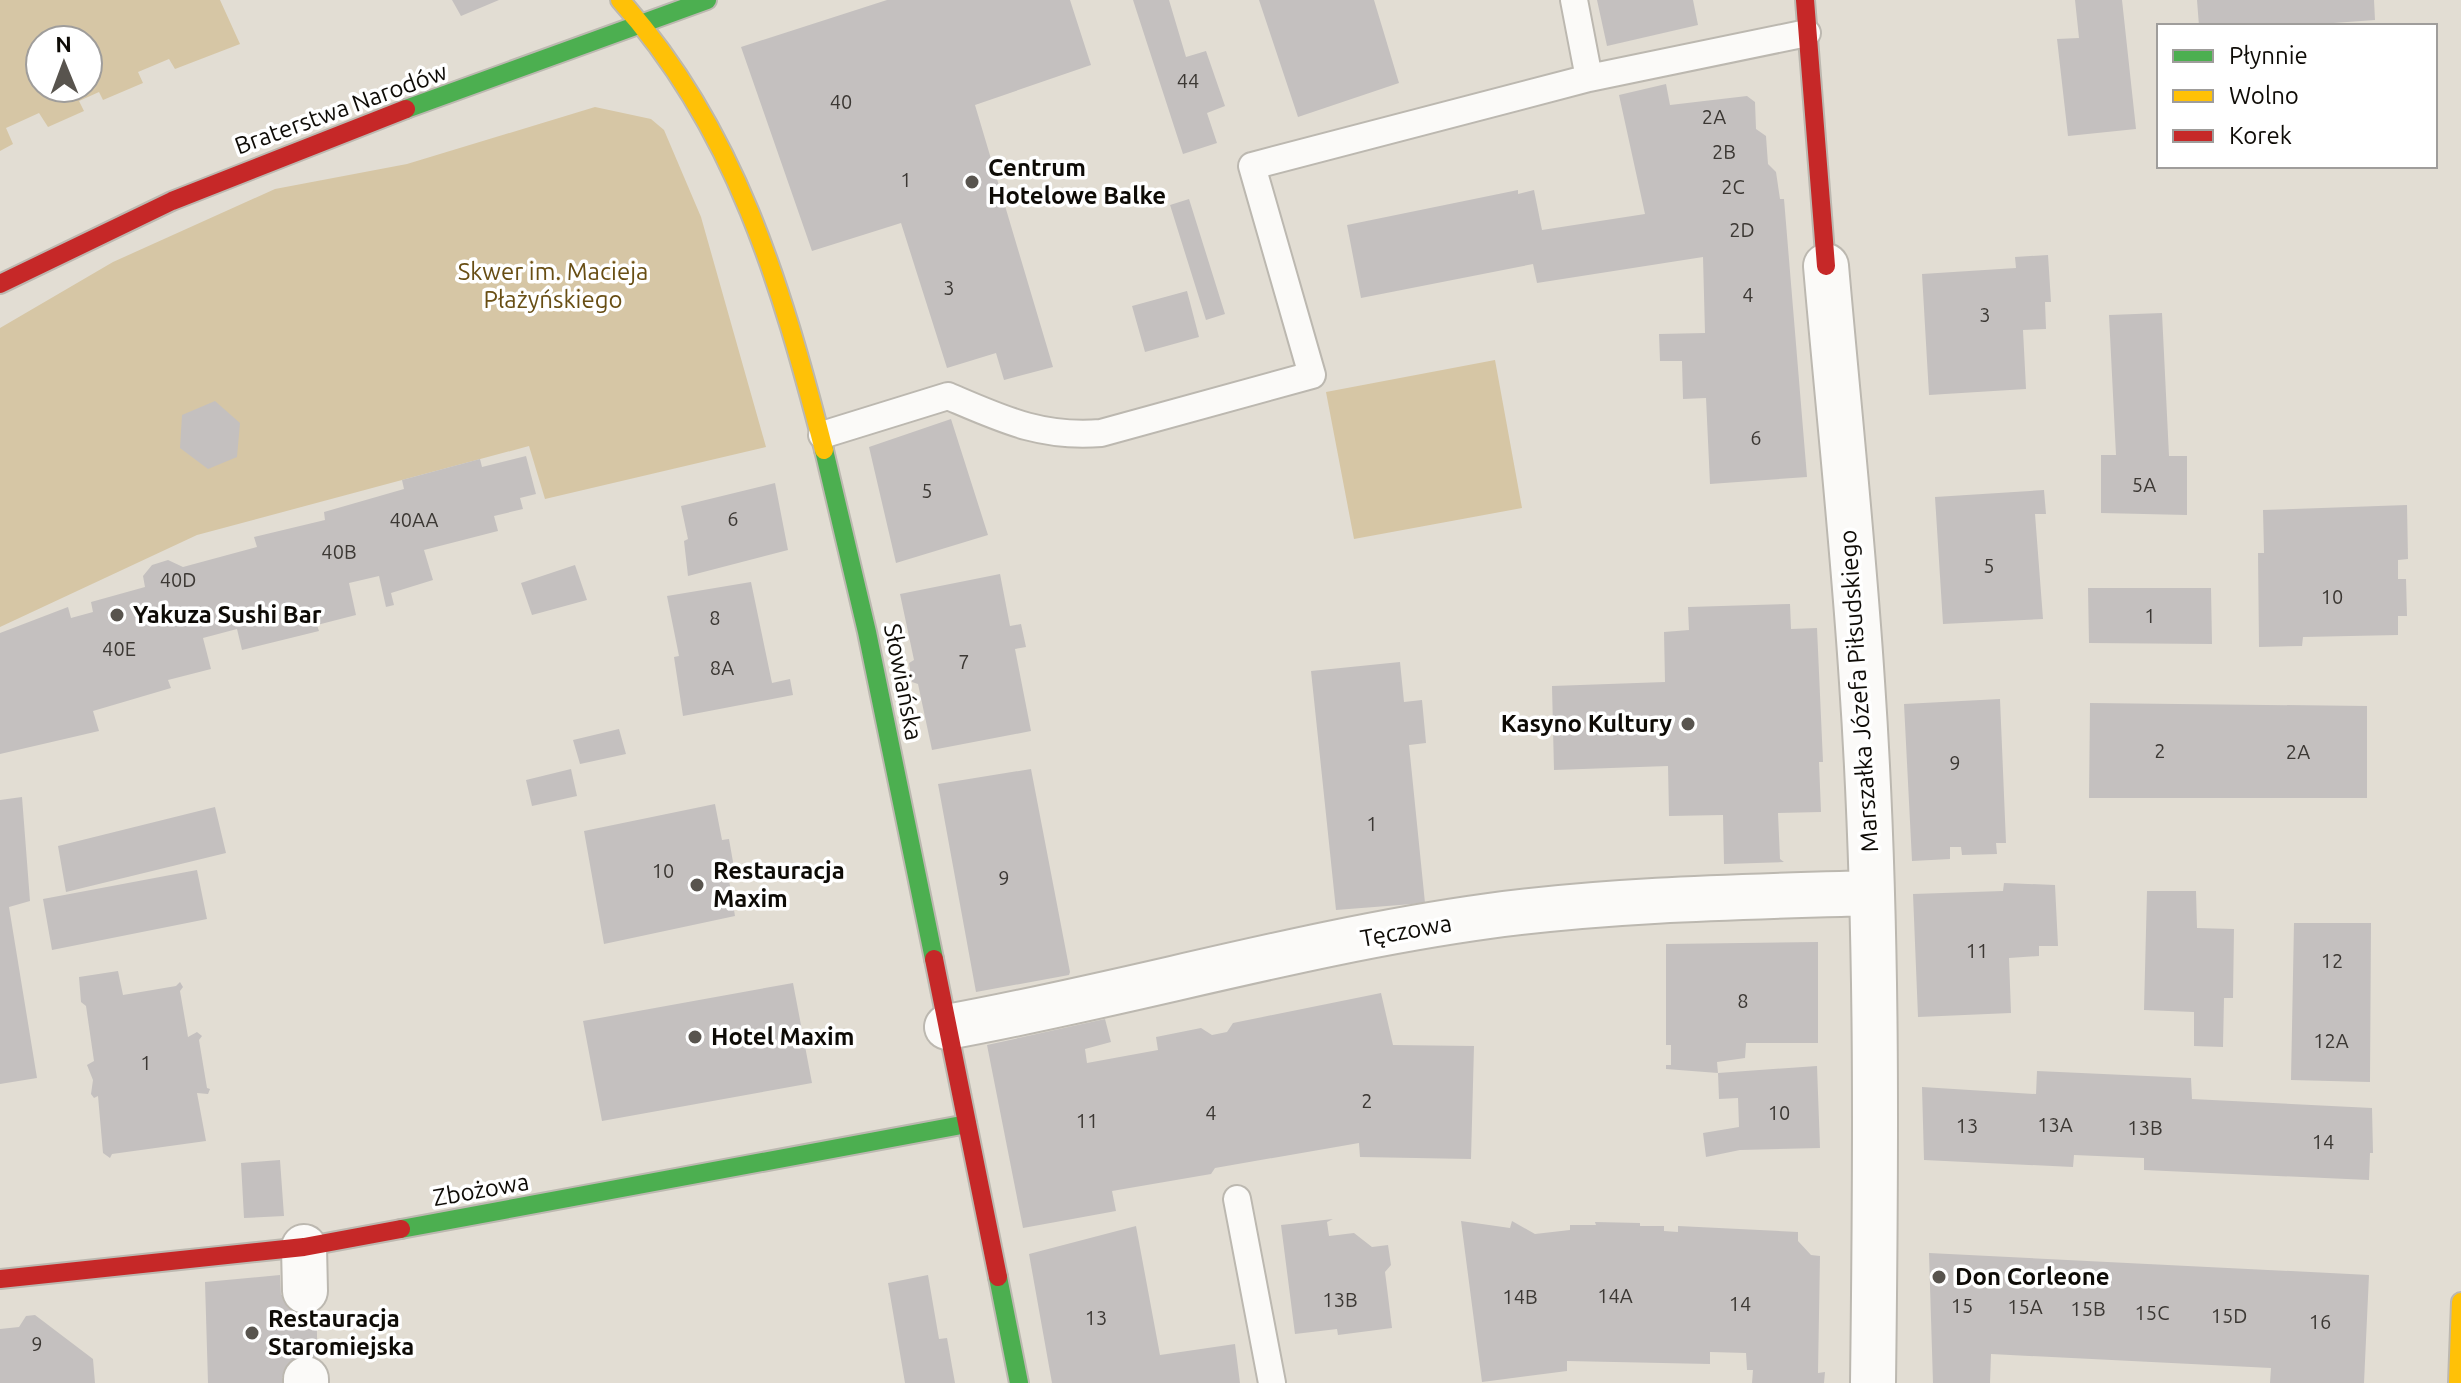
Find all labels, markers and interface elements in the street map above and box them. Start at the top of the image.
north arrow [24,24,104,104]
legend [2157,24,2437,168]
text: N [55,31,72,56]
text: Płynnie [2229,42,2308,69]
street label: Braterstwa Narodów [231,57,451,160]
house number: 44 [1177,69,1199,92]
text: Wolno [2229,82,2299,109]
house number: 40 [830,90,852,113]
house number: 2A [1702,105,1726,128]
text: Korek [2229,122,2292,149]
house number: 2B [1712,140,1736,163]
place label: Centrum Hotelowe Balke [988,154,1166,209]
house number: 1 [900,168,912,191]
marker: Centrum Hotelowe Balke [963,173,981,191]
house number: 2C [1721,175,1745,198]
house number: 2D [1729,218,1755,241]
park label: Skwer im. Macieja Płażyńskiego [458,258,648,313]
house number: 3 [943,276,955,299]
house number: 4 [1742,283,1754,306]
house number: 3 [1979,303,1991,326]
house number: 6 [1750,426,1762,449]
house number: 5A [2132,473,2156,496]
house number: 5 [921,479,933,502]
house number: 6 [727,507,739,530]
house number: 40AA [389,508,439,531]
street label: Marszałka Józefa Piłsudskiego [1834,529,1883,853]
house number: 40B [321,540,357,563]
house number: 5 [1983,554,1995,577]
house number: 40D [160,568,196,591]
house number: 10 [2321,585,2343,608]
place label: Yakuza Sushi Bar [133,601,322,628]
house number: 1 [2144,604,2156,627]
marker: Yakuza Sushi Bar [108,606,126,624]
house number: 8 [709,606,721,629]
street label: Słowiańska [879,621,928,743]
house number: 40E [102,637,136,660]
house number: 7 [958,650,970,673]
house number: 8A [710,656,734,679]
place label: Kasyno Kultury [1501,710,1672,737]
marker: Kasyno Kultury [1679,715,1697,733]
house number: 2 [2154,739,2166,762]
house number: 2A [2286,740,2310,763]
house number: 9 [1949,751,1961,774]
house number: 1 [1366,812,1378,835]
place label: Restauracja Maxim [713,857,845,912]
house number: 10 [652,859,674,882]
house number: 9 [998,866,1010,889]
marker: Restauracja Maxim [688,876,706,894]
street label: Tęczowa [1358,909,1454,952]
house number: 11 [1966,939,1988,962]
house number: 12 [2321,949,2343,972]
house number: 8 [1737,989,1749,1012]
place label: Hotel Maxim [711,1023,854,1050]
marker: Hotel Maxim [686,1028,704,1046]
house number: 12A [2313,1029,2349,1052]
house number: 1 [140,1051,152,1074]
house number: 2 [1361,1089,1373,1112]
house number: 4 [1205,1101,1217,1124]
house number: 10 [1768,1101,1790,1124]
house number: 11 [1076,1109,1098,1132]
house number: 13A [2037,1113,2073,1136]
house number: 13 [1956,1114,1978,1137]
house number: 13B [2127,1116,2163,1139]
house number: 14 [2312,1130,2334,1153]
street label: Zbożowa [431,1168,531,1211]
place label: Don Corleone [1955,1263,2110,1290]
marker: Don Corleone [1930,1268,1948,1286]
house number: 14A [1597,1284,1633,1307]
house number: 14B [1502,1285,1538,1308]
house number: 13B [1322,1288,1358,1311]
house number: 14 [1729,1292,1751,1315]
house number: 15 [1951,1294,1973,1317]
house number: 15A [2007,1295,2043,1318]
house number: 15B [2070,1297,2106,1320]
house number: 15C [2135,1301,2169,1324]
house number: 15D [2211,1304,2247,1327]
place label: Restauracja Staromiejska [268,1305,414,1360]
house number: 13 [1085,1306,1107,1329]
house number: 16 [2309,1310,2331,1333]
marker: Restauracja Staromiejska [243,1324,261,1342]
house number: 9 [31,1332,43,1355]

